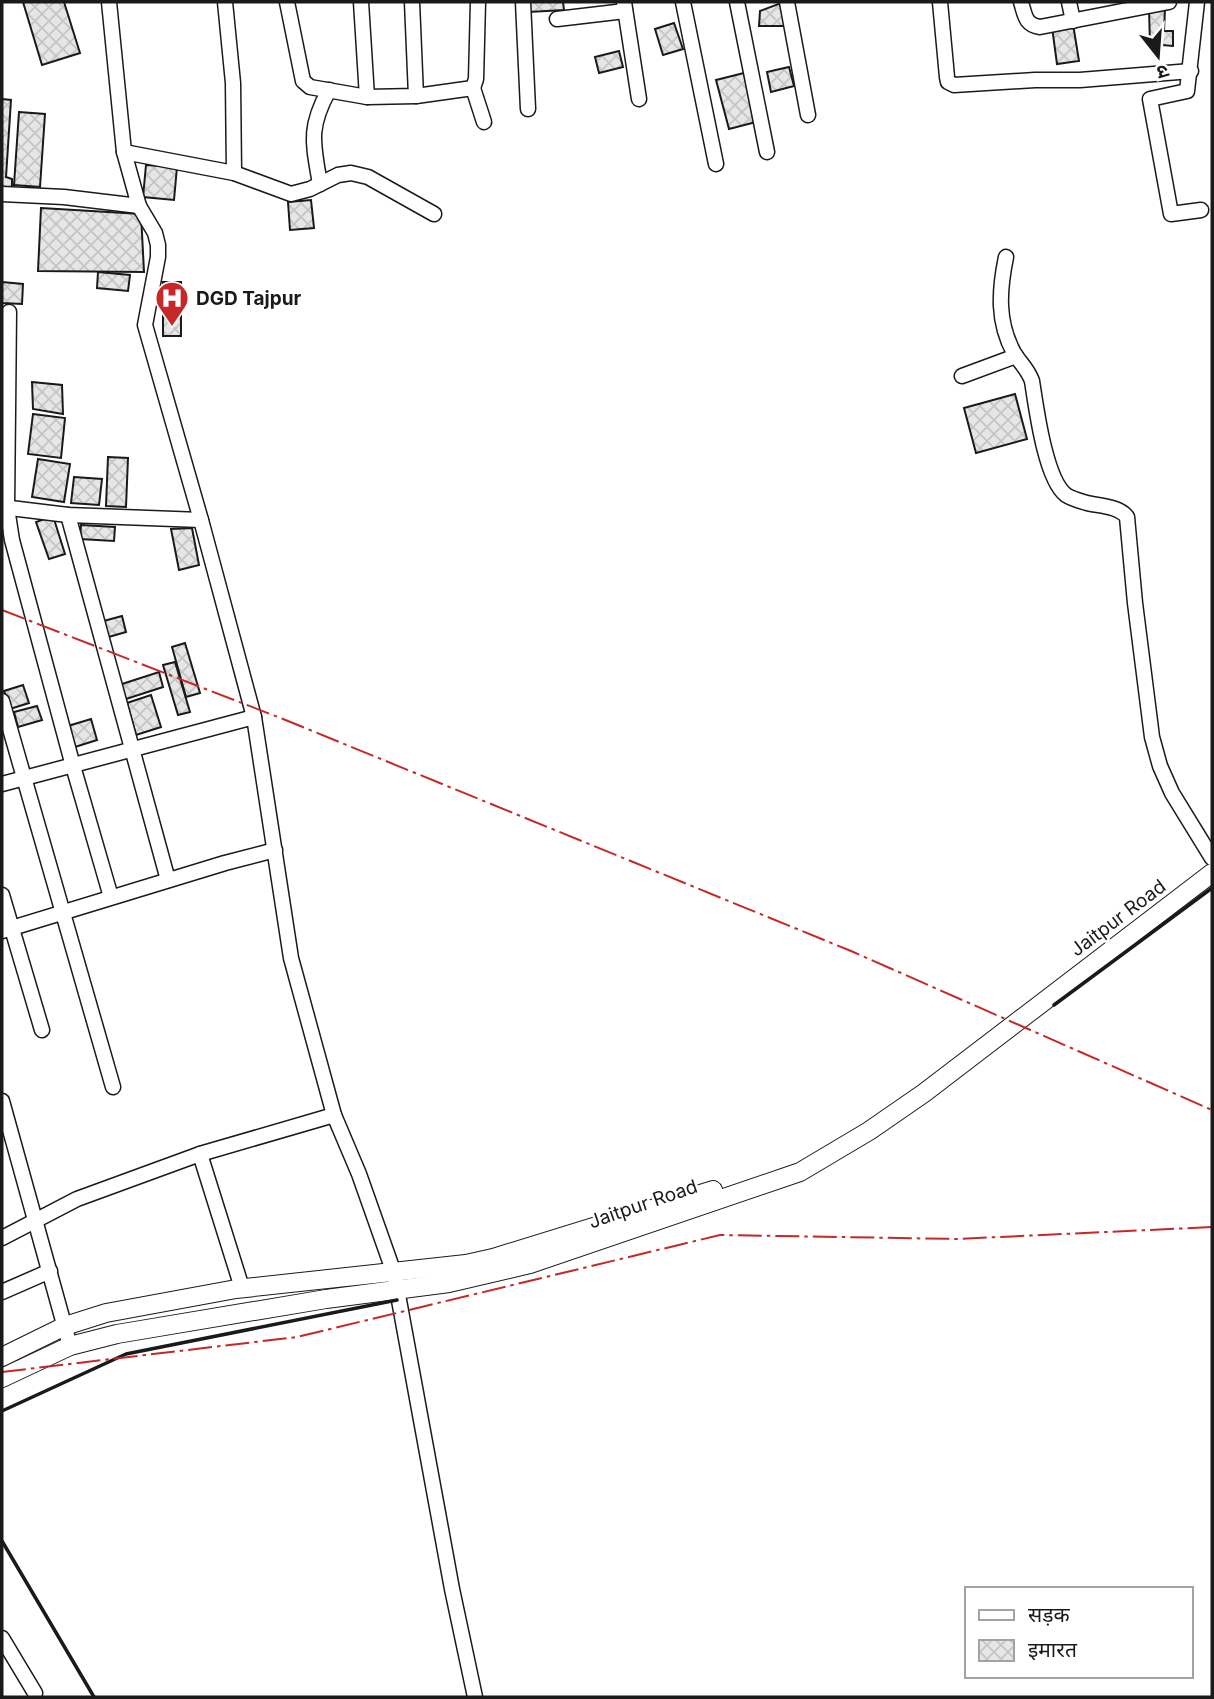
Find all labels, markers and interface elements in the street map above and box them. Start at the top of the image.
north arrow [1123,21,1193,91]
text: उ [1153,59,1172,85]
hospital icon: DGD Tajpur [153,279,191,328]
place label: DGD Tajpur [196,287,301,310]
street label: Jaitpur Road [1066,875,1170,961]
street label: Jaitpur Road [586,1175,700,1233]
legend [965,1587,1193,1678]
text: सड़क [1028,1602,1070,1627]
text: इमारत [1028,1637,1078,1662]

